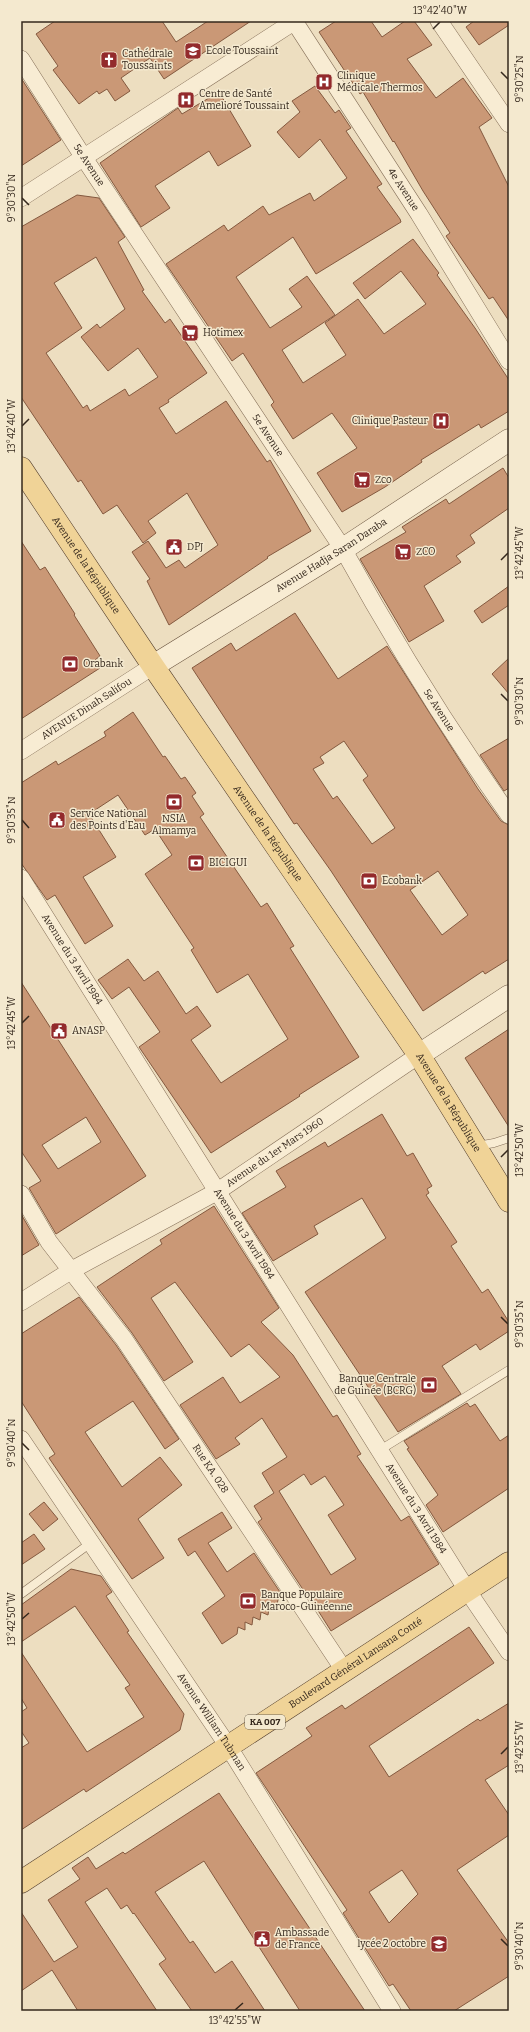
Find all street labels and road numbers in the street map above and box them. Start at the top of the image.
street label: 5e Avenue [71,142,107,189]
street label: 4e Avenue [385,166,421,213]
street label: 5e Avenue [249,412,286,459]
street label: Avenue de la République [49,515,123,616]
street label: Avenue Hadja Saran Daraba [274,515,390,595]
street label: AVENUE Dinah Salifou [39,675,134,742]
street label: 5e Avenue [421,687,457,734]
street label: Avenue de la République [230,783,305,884]
street label: Avenue du 3 Avril 1984 [39,912,105,1007]
street label: Avenue de la République [413,1051,483,1154]
street label: Avenue du 1er Mars 1960 [224,1115,326,1190]
street label: Avenue du 3 Avril 1984 [211,1186,277,1282]
street label: Rue KA. 028 [190,1442,231,1496]
street label: Avenue du 3 Avril 1984 [383,1461,449,1556]
street label: Boulevard Général Lansana Conté [287,1615,425,1711]
street label: Avenue William Tubman [175,1671,248,1774]
road number: KA 007 [245,1715,285,1729]

